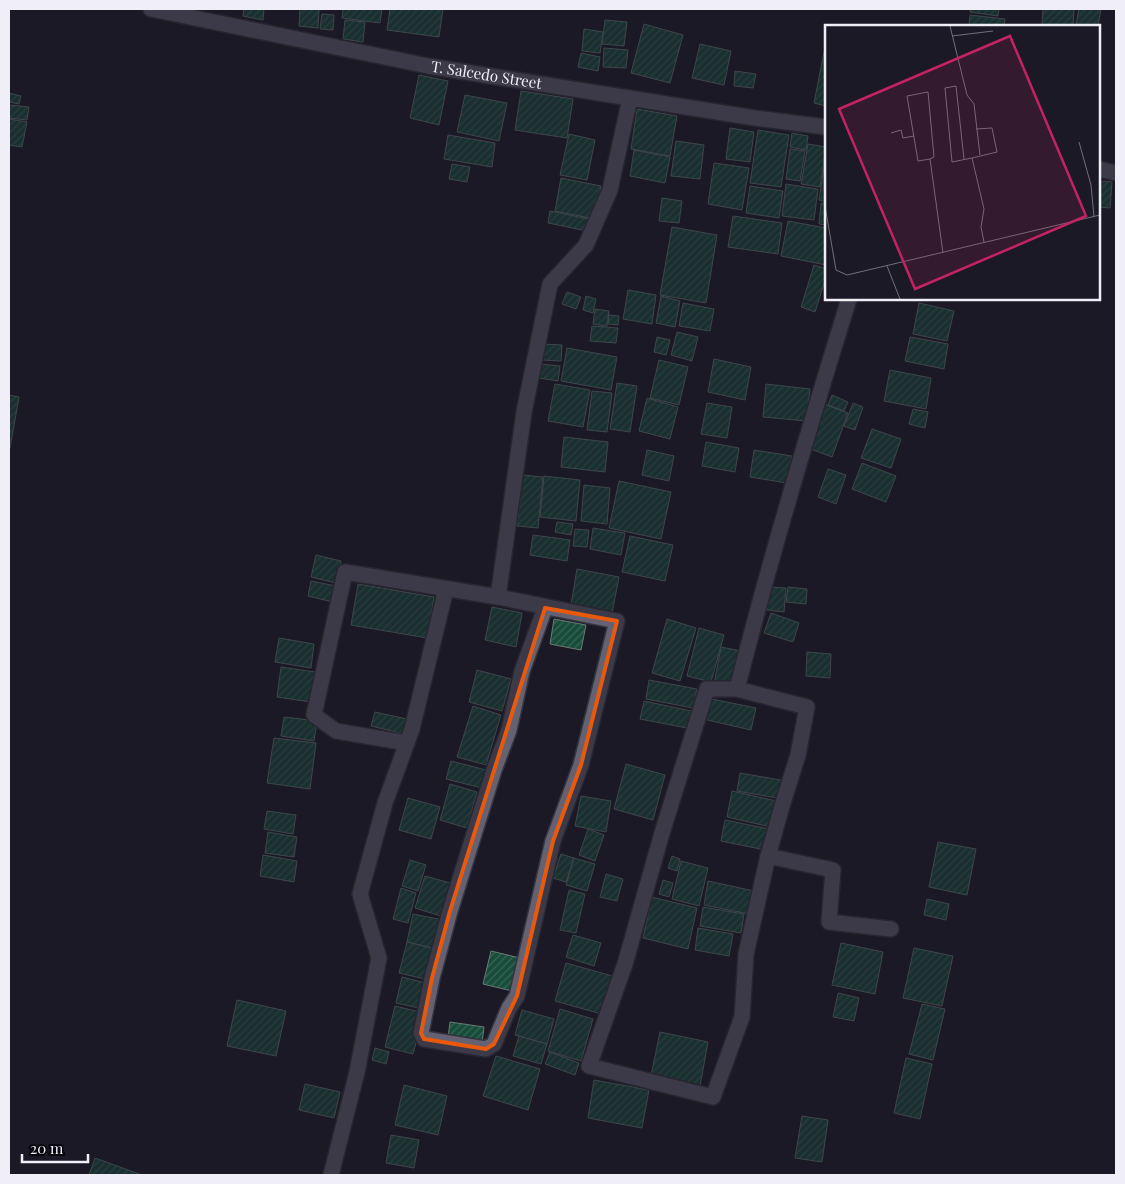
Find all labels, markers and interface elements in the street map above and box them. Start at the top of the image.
inset map [825,25,1100,300]
street label: T. Salcedo Street [430,56,544,93]
scale bar [22,1132,89,1164]
text: 20 m [30,1138,64,1158]

